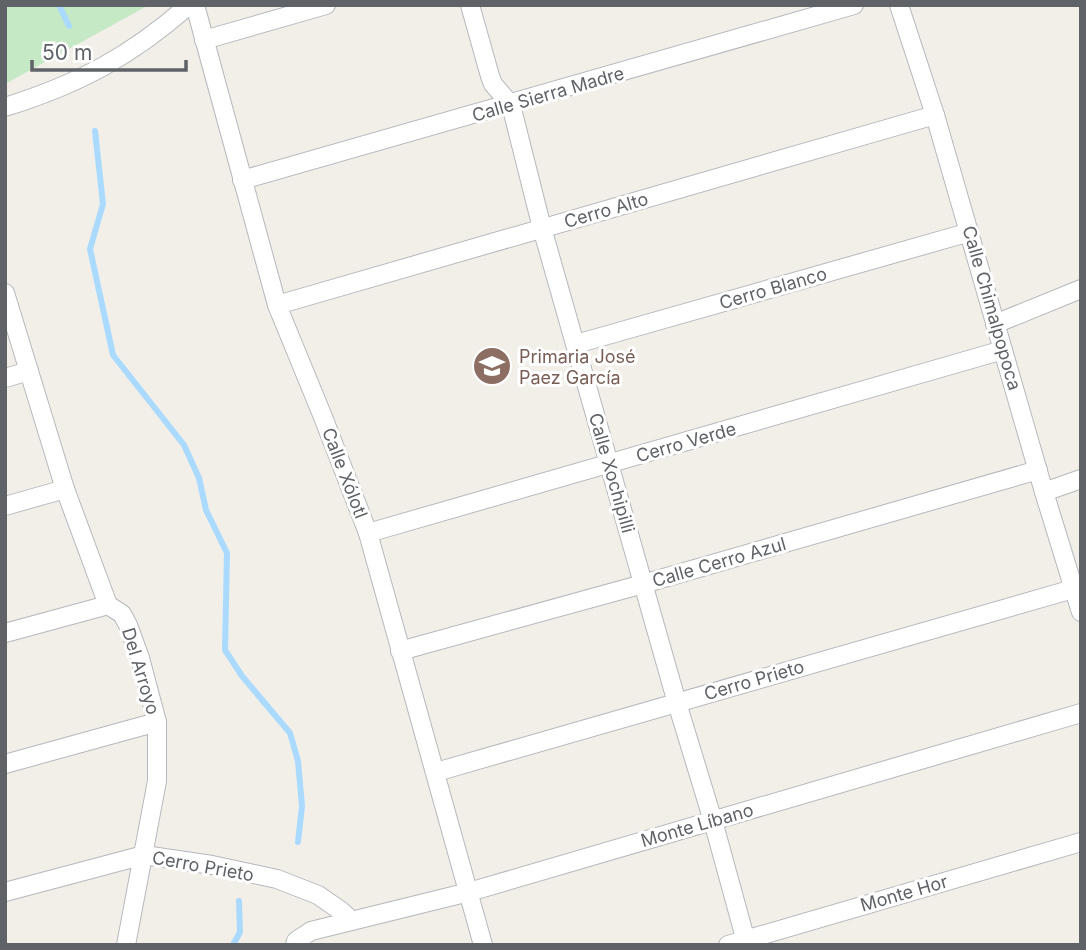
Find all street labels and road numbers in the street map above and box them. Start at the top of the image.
street label: Calle Sierra Madre [469,62,627,126]
street label: Cerro Alto [561,188,651,232]
street label: Calle Chimalpopoca [958,223,1026,393]
street label: Cerro Blanco [717,263,829,313]
street label: Calle Xochipilli [585,411,639,535]
street label: Cerro Verde [634,418,738,466]
street label: Calle Xólotl [318,425,372,521]
street label: Calle Cerro Azul [650,533,788,591]
street label: Del Arroyo [118,625,164,717]
street label: Cerro Prieto [702,656,806,704]
street label: Monte Líbano [638,799,756,851]
street label: Cerro Prieto [150,847,256,885]
street label: Monte Hor [858,870,950,915]

